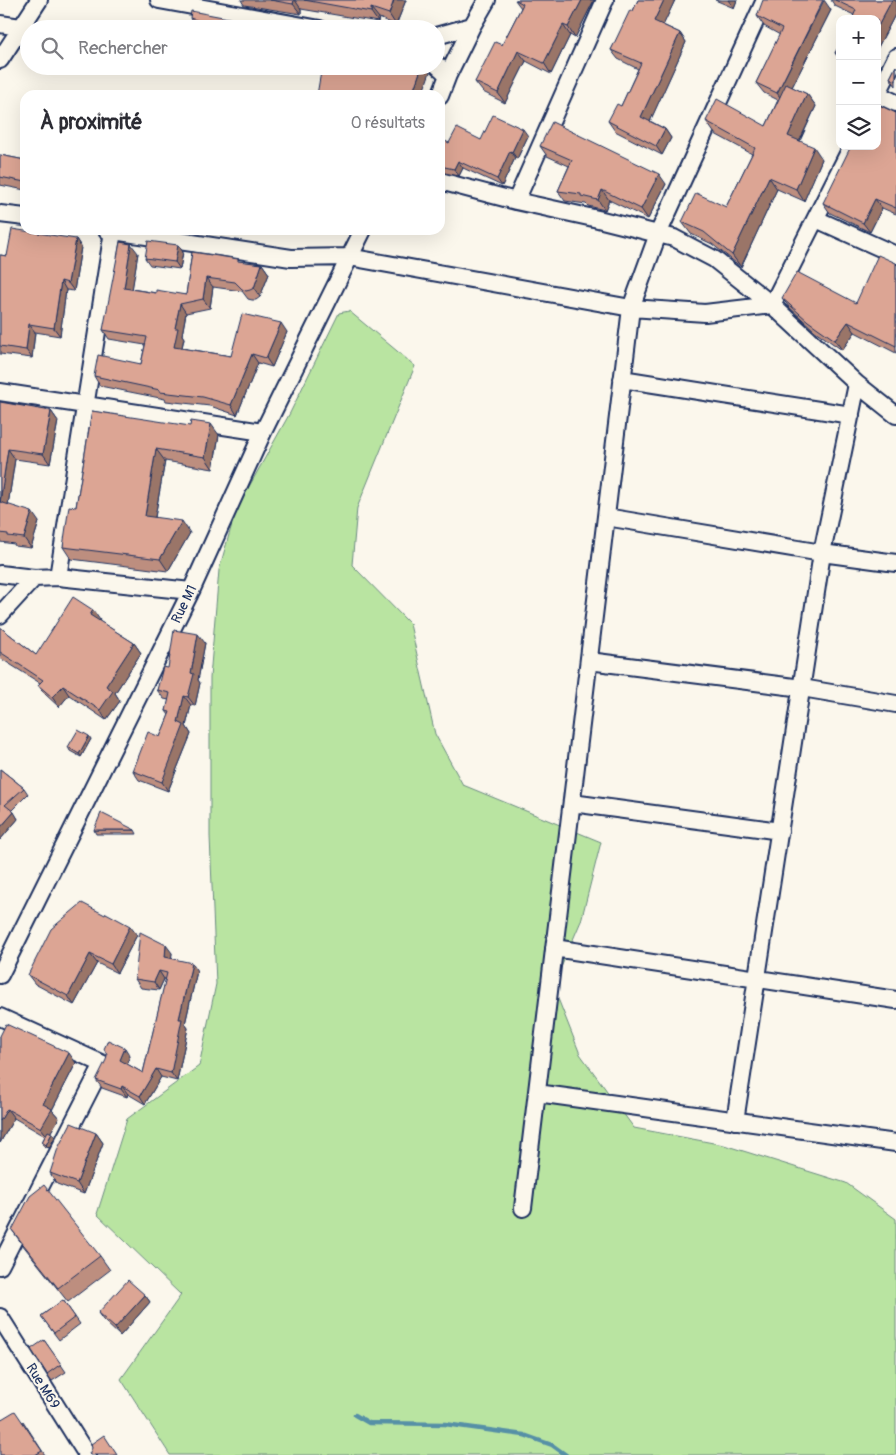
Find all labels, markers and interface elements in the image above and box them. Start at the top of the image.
map controls [836,15,881,150]
button: + [836,15,881,60]
search box [20,20,445,75]
icon: search [38,34,66,62]
text: Rechercher [78,36,168,60]
button: − [836,60,881,105]
button: layers [836,105,881,150]
text: À proximité [40,109,143,136]
text: 0 résultats [351,113,425,133]
street label: Rue M1 [167,582,201,626]
street label: Rue M69 [22,1360,64,1412]

